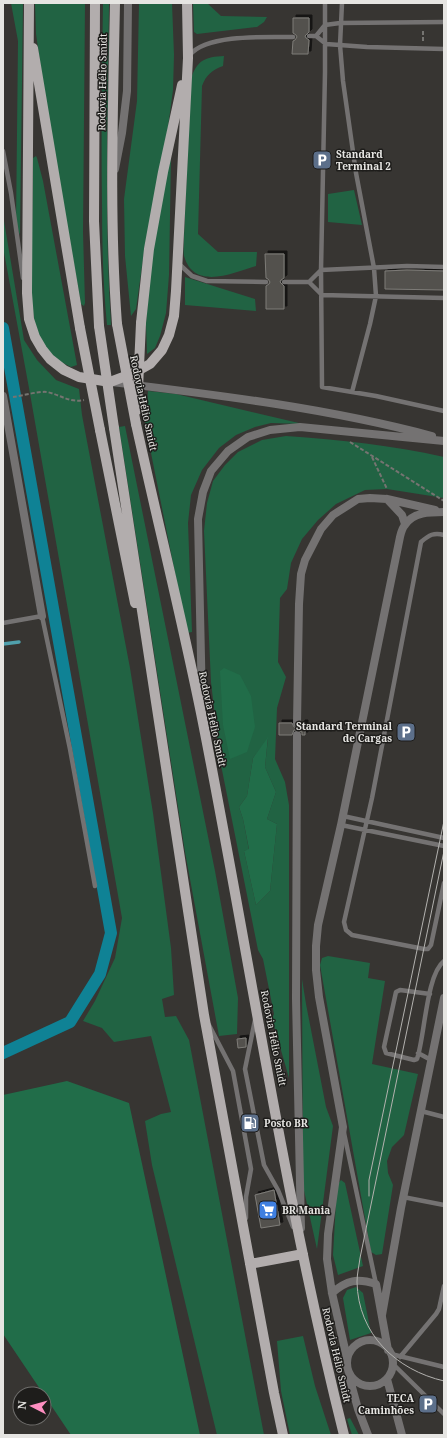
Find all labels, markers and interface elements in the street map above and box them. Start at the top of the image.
street label: Rodovia Hélio Smidt [94,33,110,131]
place label: Standard Terminal 2 [336,147,391,173]
parking icon: Standard Terminal 2 [311,149,333,171]
street label: Rodovia Hélio Smidt [127,354,161,452]
street label: Rodovia Hélio Smidt [196,670,230,768]
place label: Standard Terminal de Cargas [296,719,392,745]
parking icon: Standard Terminal de Cargas [395,721,417,743]
street label: Rodovia Hélio Smidt [258,989,290,1087]
fuel station icon: Posto BR [239,1112,261,1134]
place label: Posto BR [264,1116,309,1130]
supermarket icon: BR Mania [257,1199,279,1221]
place label: BR Mania [282,1203,330,1217]
street label: Rodovia Hélio Smidt [319,1306,355,1404]
north arrow [12,1386,52,1426]
place label: TECA Caminhões [358,1391,414,1417]
parking icon: TECA Caminhões [417,1393,439,1415]
text: N [14,1399,30,1410]

